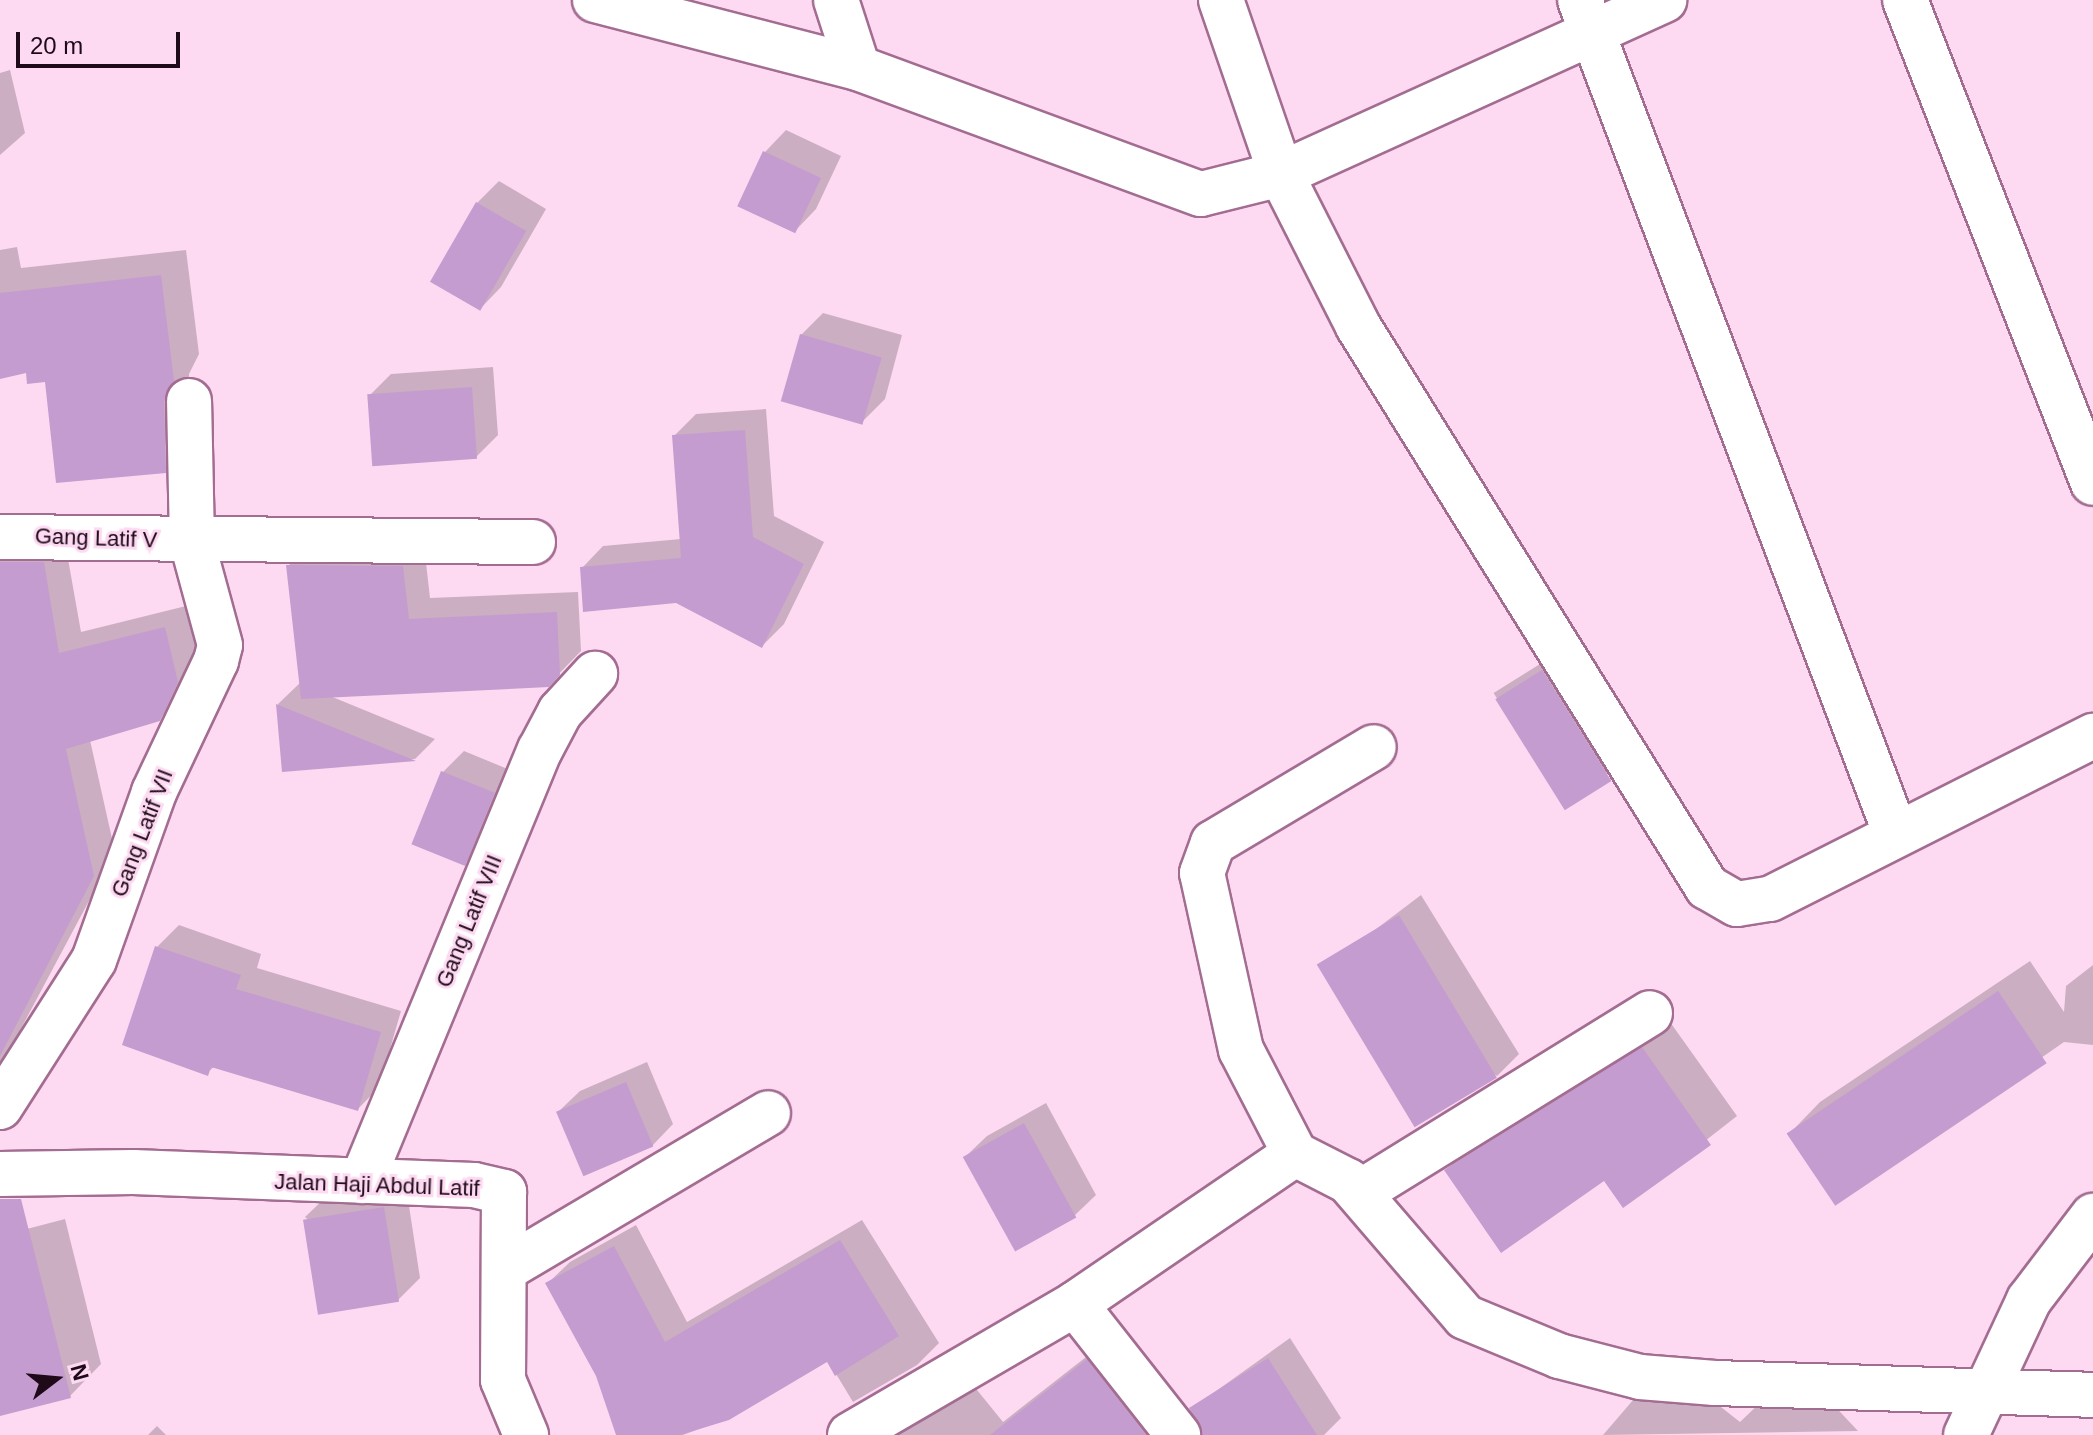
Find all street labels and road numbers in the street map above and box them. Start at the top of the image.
street label: Gang Latif V [34,523,158,553]
street label: Gang Latif VII [106,765,178,901]
street label: Gang Latif VIII [430,851,508,991]
street label: Jalan Haji Abdul Latif [273,1168,481,1202]

